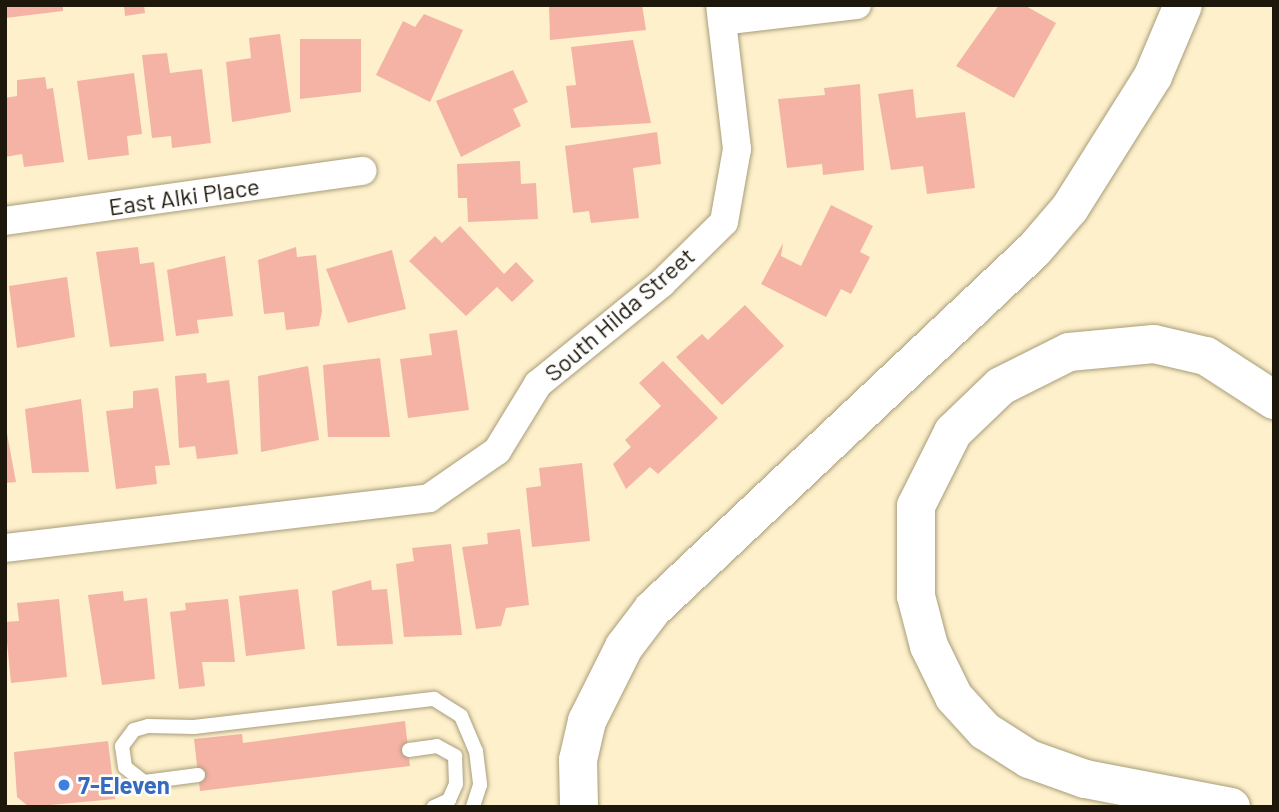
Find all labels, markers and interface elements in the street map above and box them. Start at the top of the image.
street label: East Alki Place [107,171,261,221]
street label: South Hilda Street [538,241,700,387]
place label: 7-Eleven [78,771,170,799]
marker: 7-Eleven [56,777,72,793]

